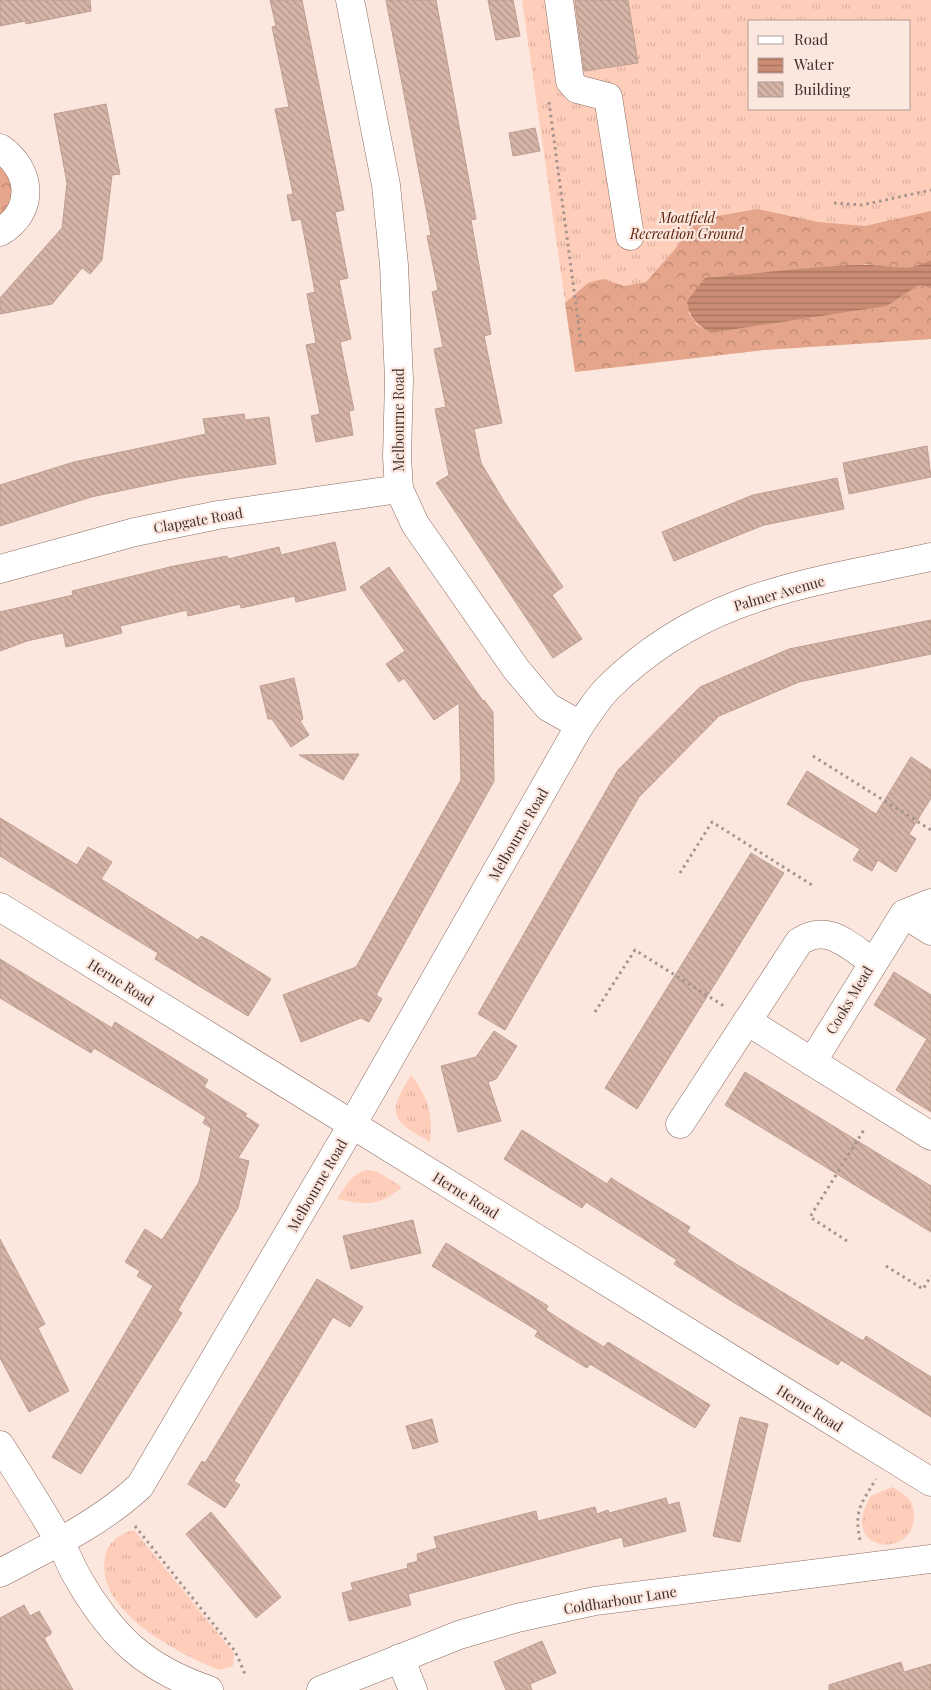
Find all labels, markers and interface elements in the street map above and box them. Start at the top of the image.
legend [748,20,911,110]
text: Road [794,29,828,49]
text: Water [793,54,834,74]
text: Building [794,79,851,99]
park label: Moatfield Recreation Ground [629,208,744,243]
street label: Melbourne Road [389,368,408,472]
street label: Clapgate Road [152,503,244,537]
street label: Palmer Avenue [731,571,827,615]
street label: Melbourne Road [484,784,552,884]
street label: Herne Road [84,954,158,1010]
street label: Cooks Mead [821,962,877,1038]
street label: Melbourne Road [283,1135,351,1235]
street label: Herne Road [429,1167,503,1223]
street label: Herne Road [773,1380,847,1436]
street label: Coldharbour Lane [562,1582,678,1618]

